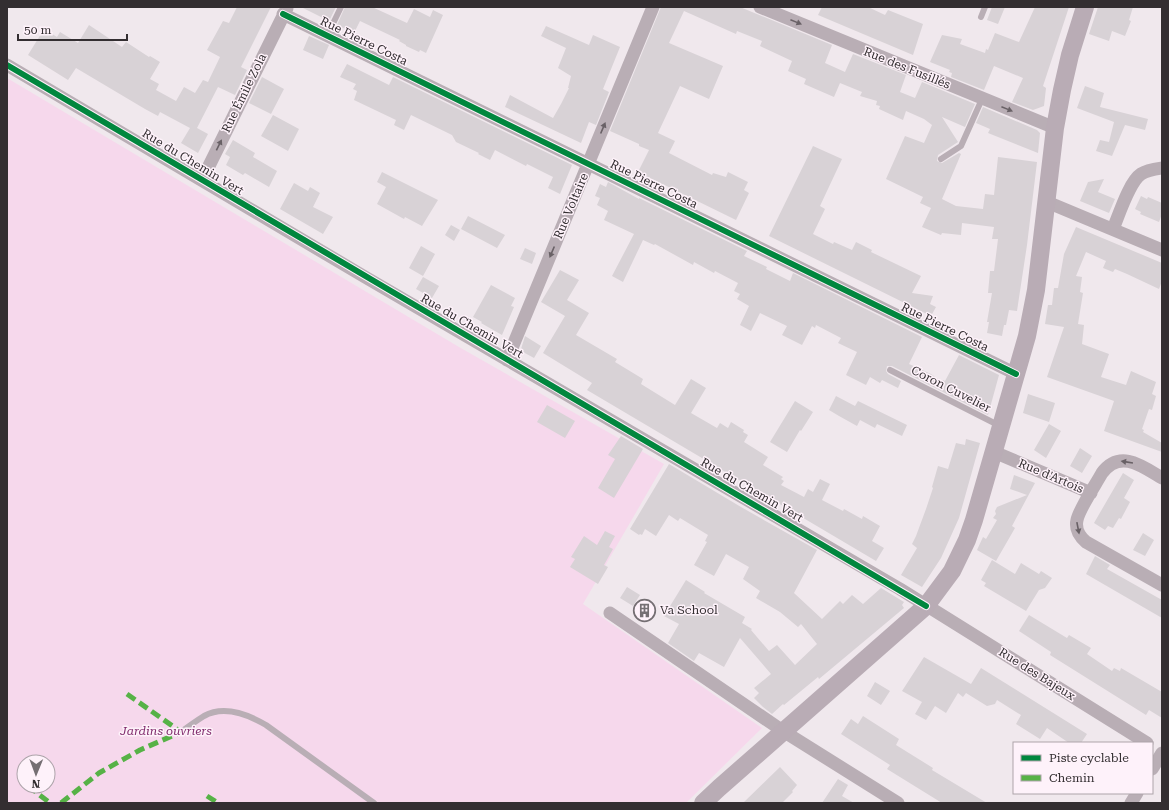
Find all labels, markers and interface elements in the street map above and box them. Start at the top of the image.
street label: Rue Pierre Costa [318,14,410,68]
scale bar [18,16,127,42]
one-way arrow [790,19,801,25]
text: 50 m [24,23,51,37]
street label: Rue des Fusillés [862,44,953,92]
street label: Rue Émile Zola [219,51,269,135]
one-way arrow [1001,106,1012,112]
one-way arrow [601,122,607,134]
street label: Rue du Chemin Vert [140,126,247,198]
one-way arrow [216,139,222,151]
street label: Rue Pierre Costa [608,157,700,211]
street label: Rue Voltaire [551,171,591,241]
one-way arrow [549,246,555,258]
street label: Rue du Chemin Vert [418,291,526,361]
street label: Rue Pierre Costa [899,300,991,354]
street label: Coron Cuvelier [909,363,993,415]
street label: Rue du Chemin Vert [698,455,806,525]
street label: Rue d'Artois [1016,456,1086,496]
one-way arrow [1121,459,1133,465]
one-way arrow [1075,522,1081,534]
building icon: Va School [631,597,657,623]
place label: Va School [660,603,718,617]
street label: Rue des Bajeux [996,645,1078,703]
park label: Jardins ouvriers [119,724,212,738]
legend [1013,742,1153,794]
text: Piste cyclable [1049,751,1129,765]
north arrow [16,754,56,794]
text: Chemin [1049,771,1095,785]
text: N [31,777,40,790]

